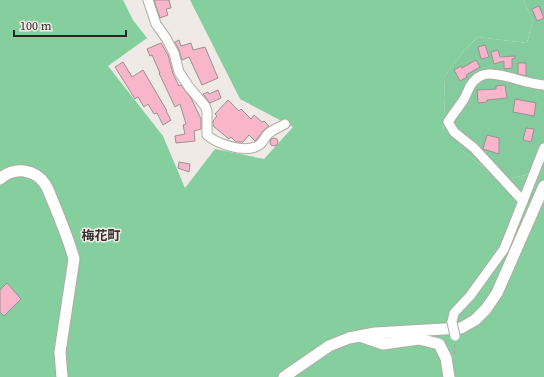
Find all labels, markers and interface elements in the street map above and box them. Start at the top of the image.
scale bar [14,12,126,38]
text: 100 m [20,18,52,34]
district label: 梅花町 [81,227,121,244]

